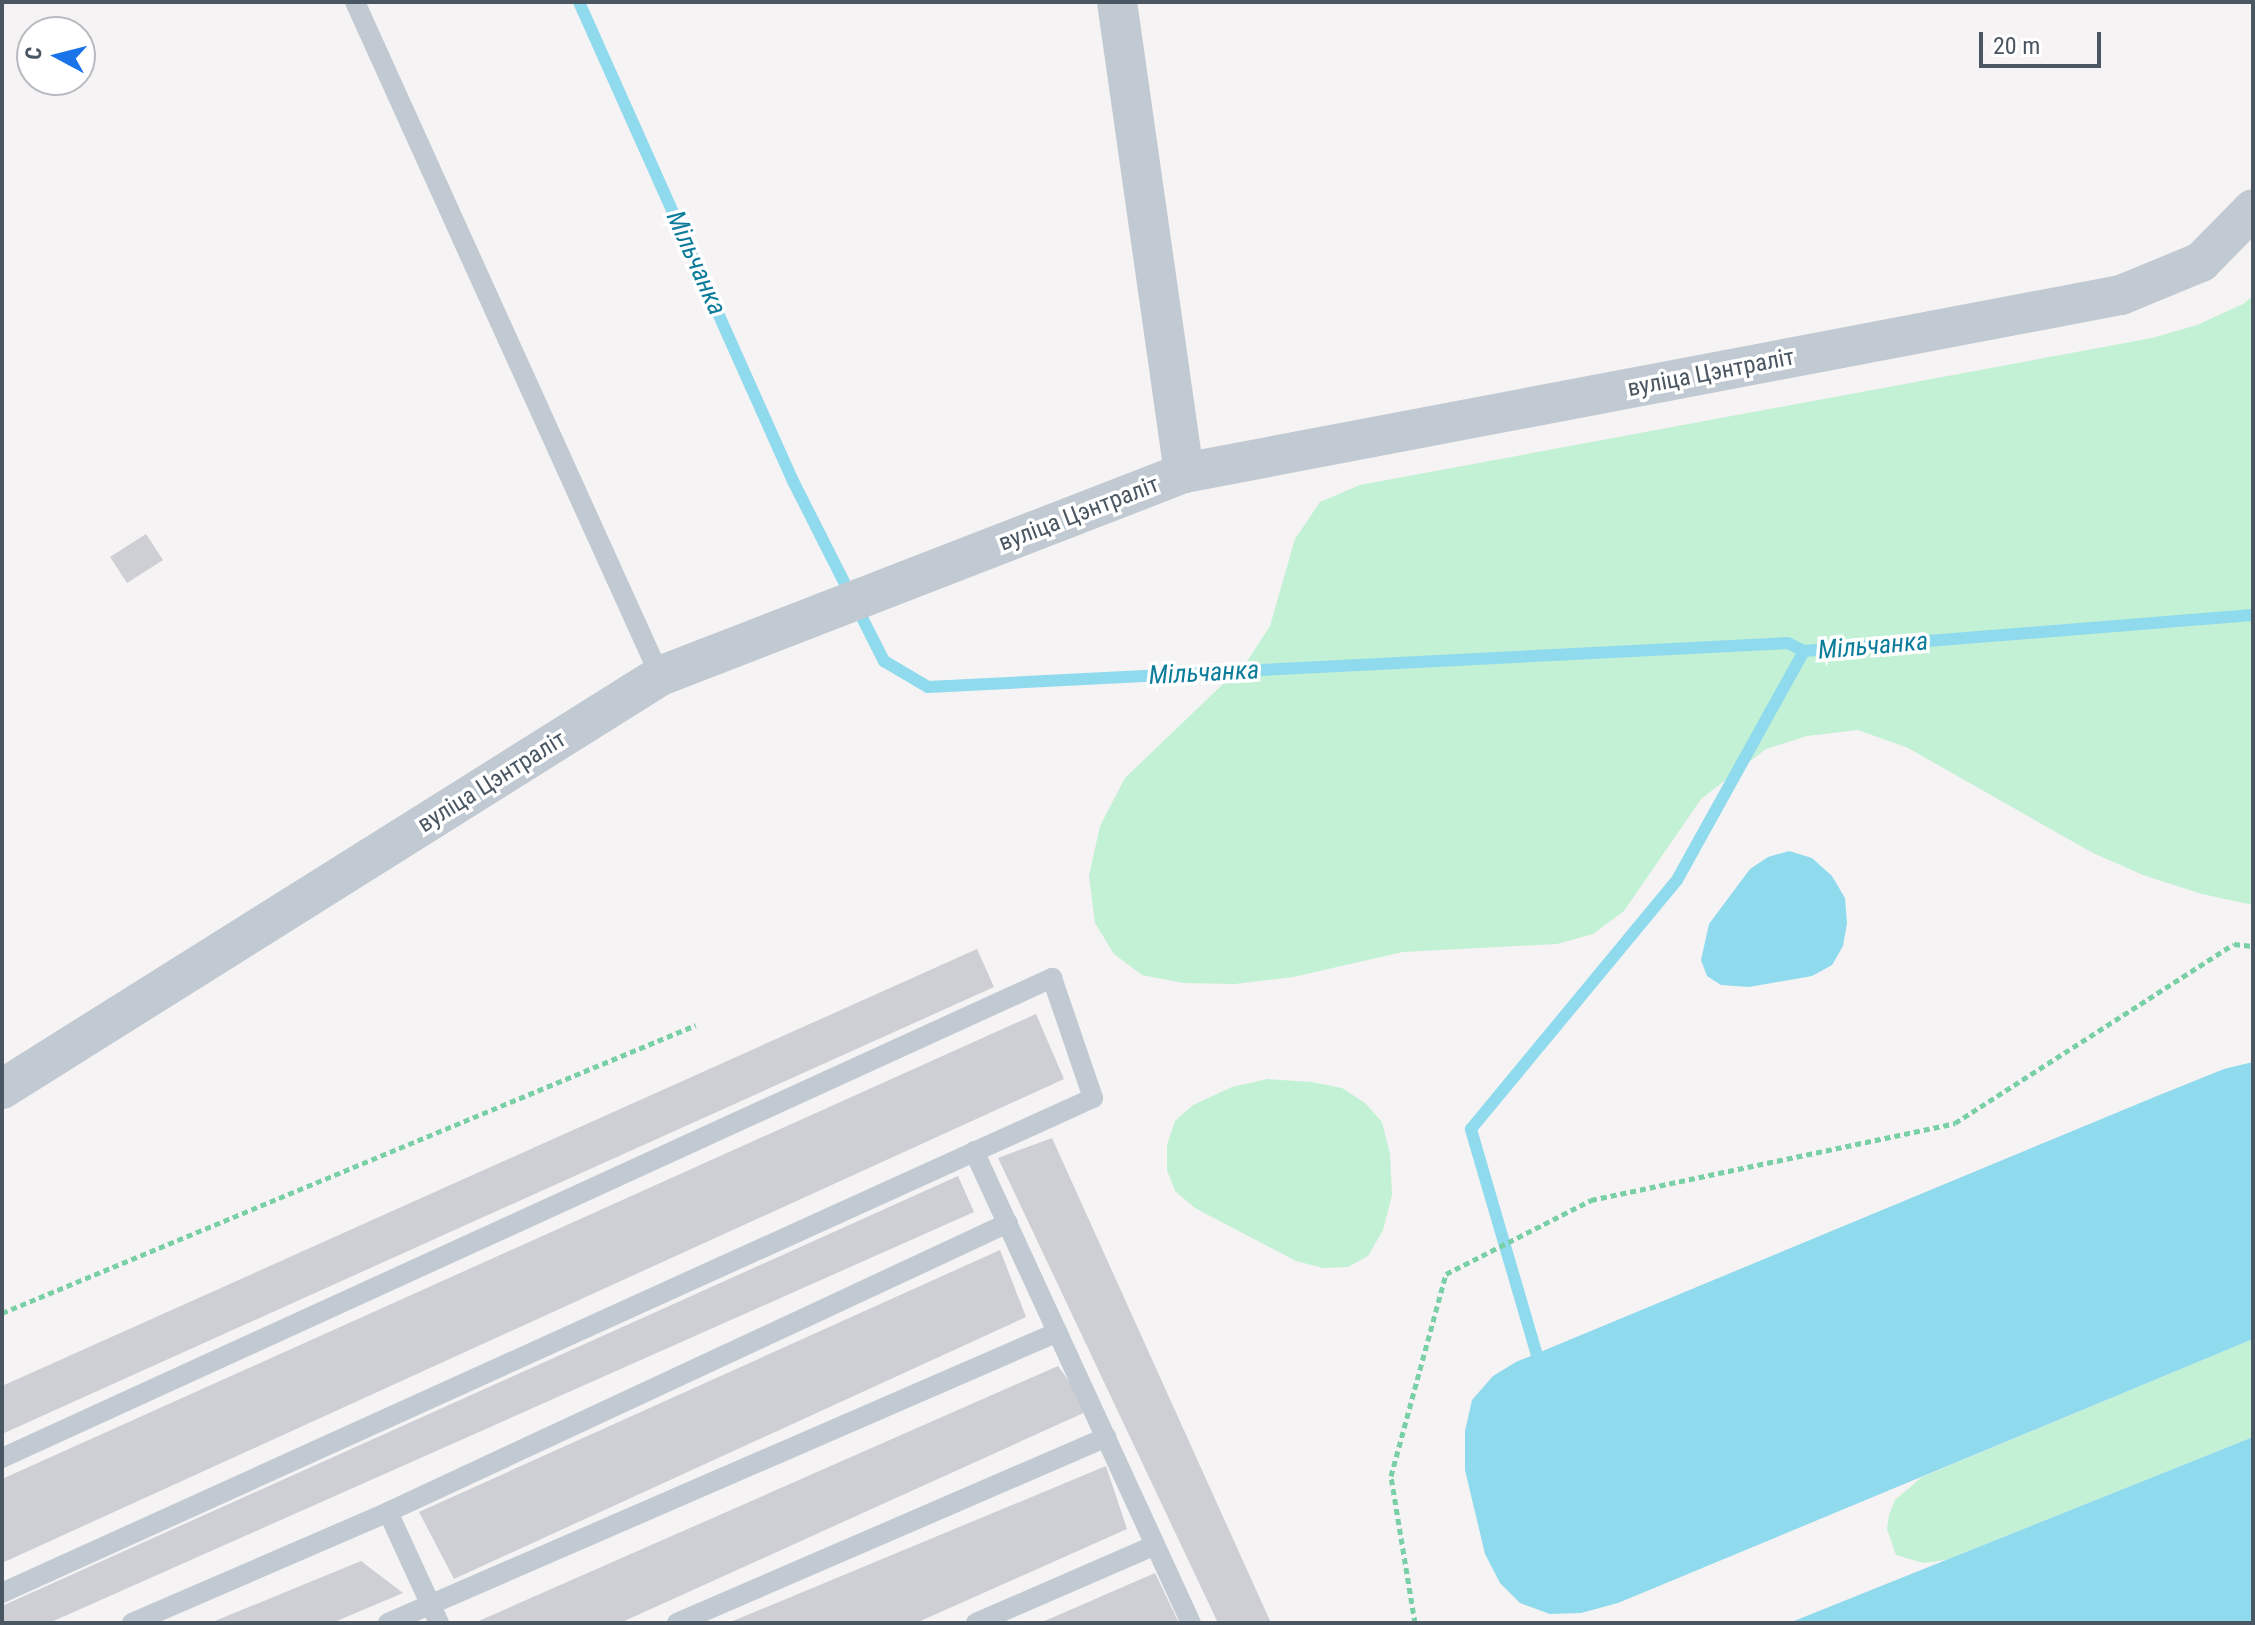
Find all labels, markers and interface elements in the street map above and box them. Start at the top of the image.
north arrow [16,16,96,96]
scale bar [1983,16,2105,66]
text: 20 m [1993,32,2040,60]
text: С [20,46,47,61]
water label: Мільчанка [659,206,733,320]
street label: вуліца Цэнтраліт [1625,343,1797,403]
street label: вуліца Цэнтраліт [995,470,1163,558]
water label: Мільчанка [1817,626,1929,666]
water label: Мільчанка [1148,655,1260,691]
street label: вуліца Цэнтраліт [413,725,571,839]

